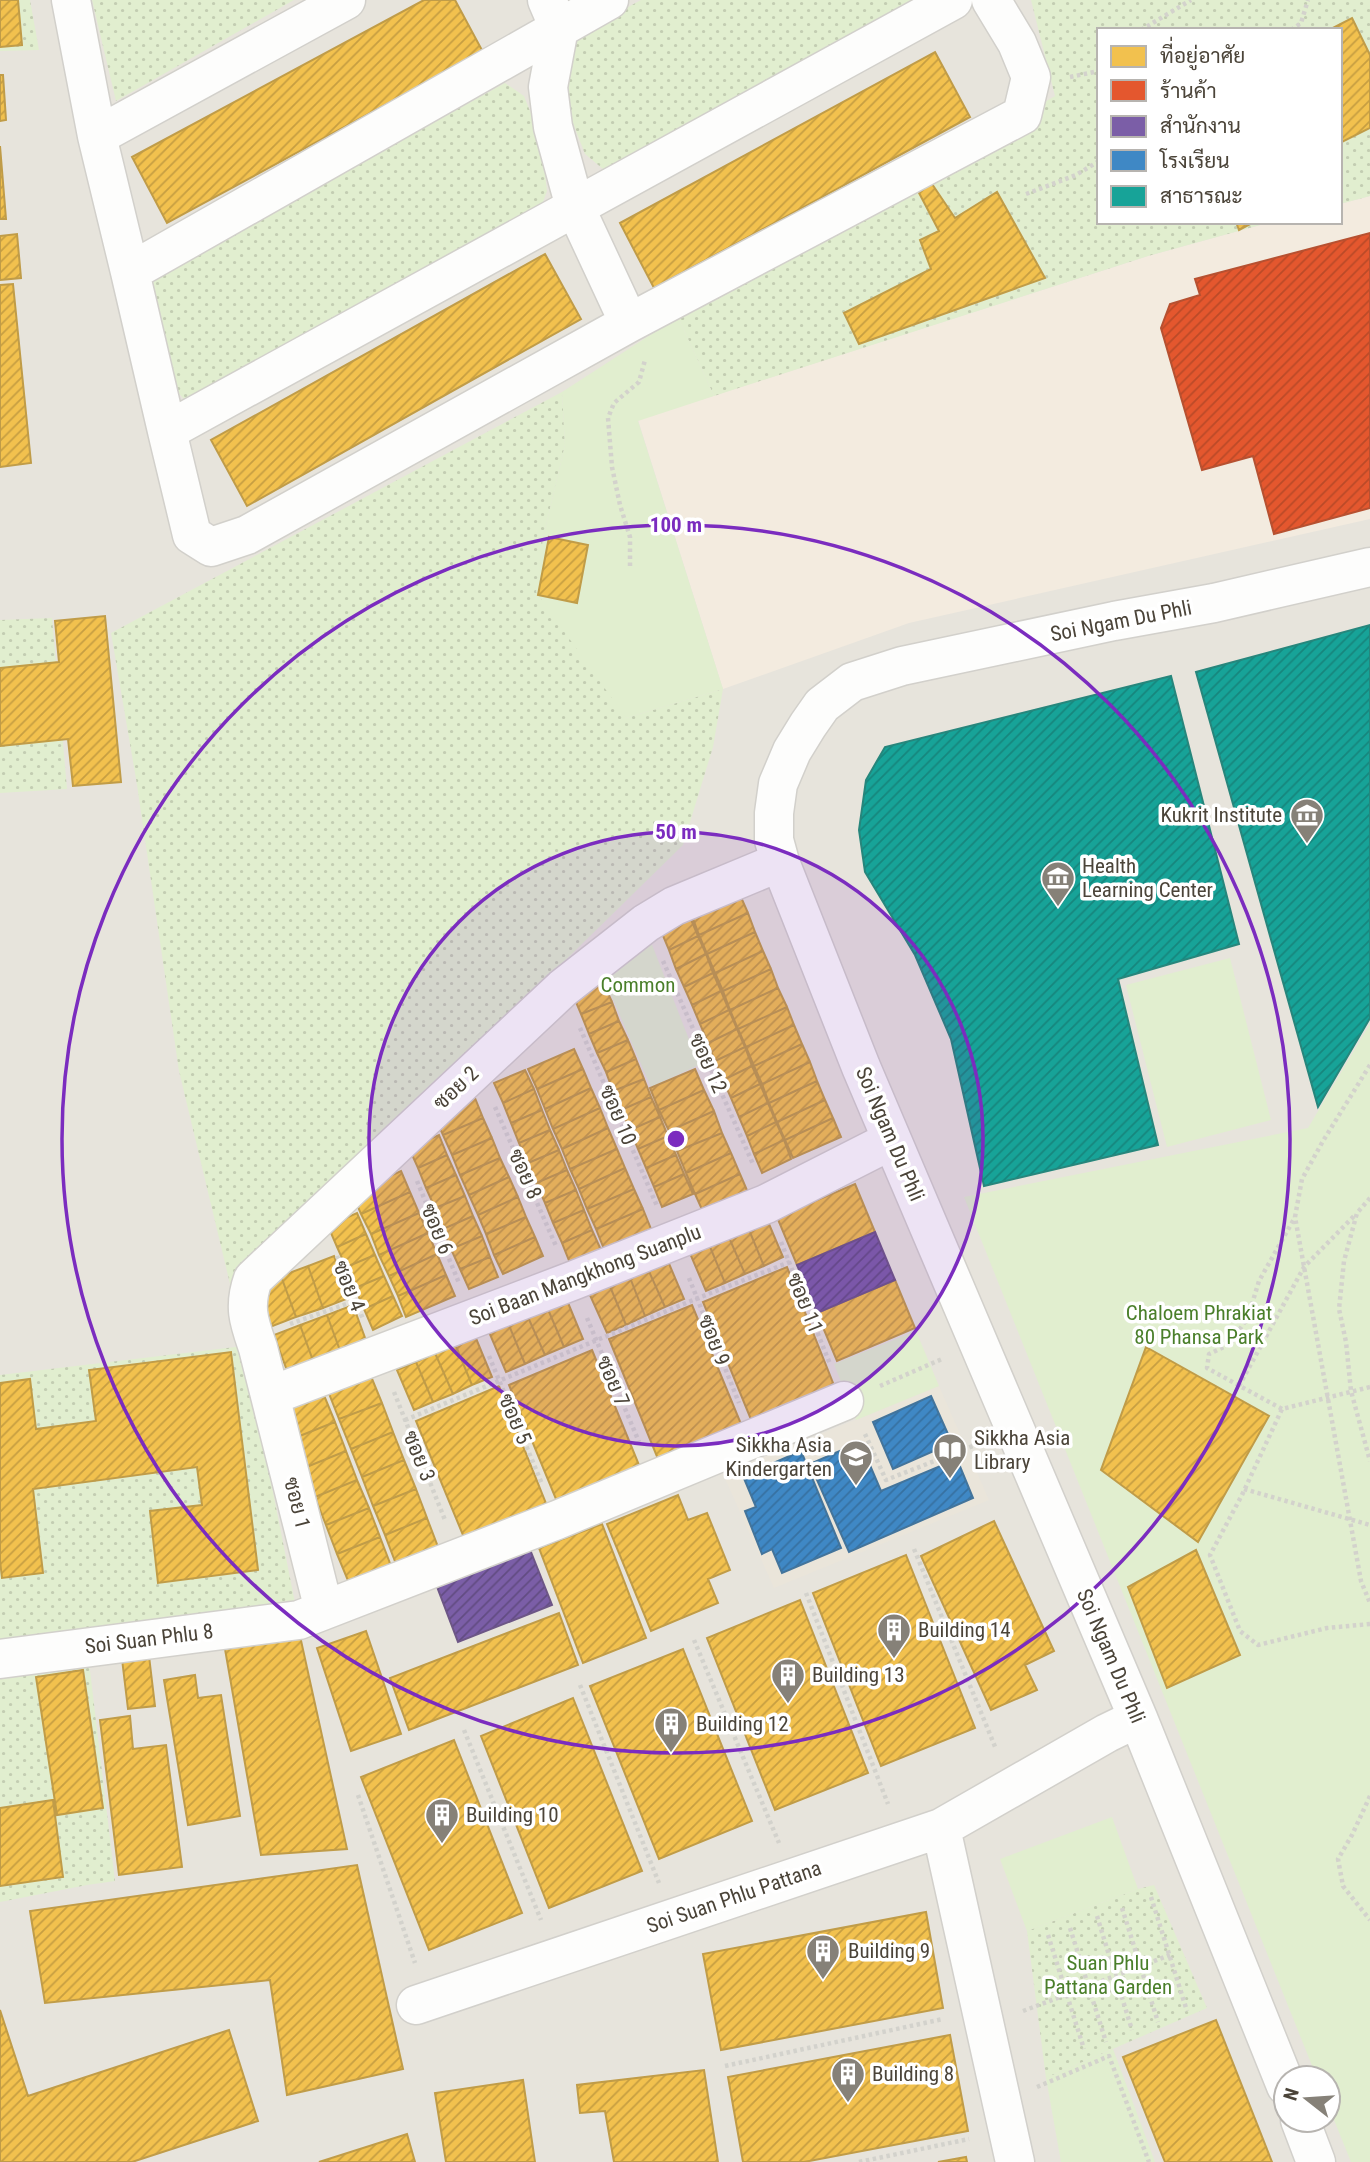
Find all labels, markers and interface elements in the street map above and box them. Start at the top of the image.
legend [1097,28,1342,224]
text: ที่อยู่อาศัย [1160,36,1245,71]
text: ร้านค้า [1160,79,1217,103]
text: สำนักงาน [1160,114,1241,138]
text: โรงเรียน [1159,148,1230,173]
text: สาธารณะ [1160,184,1243,208]
text: 100 m [650,513,702,537]
street label: Soi Ngam Du Phli [1048,596,1194,646]
museum icon: Kukrit Institute [1288,796,1326,845]
place label: Kukrit Institute [1160,803,1282,827]
text: 50 m [655,820,697,844]
place label: Health Learning Center [1082,854,1213,902]
museum icon: Health Learning Center [1039,859,1077,908]
park label: Common [601,973,675,997]
street label: ซอย 12 [684,1029,732,1097]
street label: ซอย 2 [429,1061,483,1115]
street label: Soi Ngam Du Phli [851,1063,929,1205]
street label: ซอย 10 [595,1081,641,1149]
centre of rings [664,1127,688,1151]
street label: ซอย 8 [503,1145,547,1203]
street label: ซอย 6 [416,1200,458,1258]
street label: Soi Baan Mangkhong Suanplu [466,1220,704,1330]
street label: ซอย 4 [328,1257,370,1315]
street label: ซอย 11 [782,1269,828,1337]
park label: Chaloem Phrakiat 80 Phansa Park [1126,1301,1272,1349]
street label: ซอย 9 [693,1311,735,1369]
street label: ซอย 7 [592,1352,634,1410]
street label: ซอย 5 [494,1390,536,1448]
place label: Sikkha Asia Library [974,1426,1070,1474]
street label: ซอย 3 [398,1427,440,1485]
library icon: Sikkha Asia Library [931,1431,969,1480]
place label: Sikkha Asia Kindergarten [726,1433,832,1481]
school or university icon: Sikkha Asia Kindergarten [837,1438,875,1487]
street label: ซอย 1 [279,1475,315,1531]
street label: Soi Ngam Du Phli [1072,1585,1150,1727]
building icon: Building 14 [875,1611,913,1660]
place label: Building 14 [918,1618,1011,1642]
street label: Soi Suan Phlu 8 [83,1619,215,1659]
building icon: Building 13 [769,1656,807,1705]
place label: Building 13 [812,1663,905,1687]
building icon: Building 12 [652,1705,690,1754]
place label: Building 12 [696,1712,789,1736]
building icon: Building 10 [423,1796,461,1845]
place label: Building 10 [466,1803,559,1827]
street label: Soi Suan Phlu Pattana [644,1856,824,1938]
building icon: Building 9 [804,1932,842,1981]
place label: Building 9 [848,1939,930,1963]
park label: Suan Phlu Pattana Garden [1044,1951,1172,1999]
building icon: Building 8 [829,2055,867,2104]
place label: Building 8 [872,2062,954,2086]
north arrow [1272,2064,1342,2134]
text: N [1279,2085,1304,2103]

